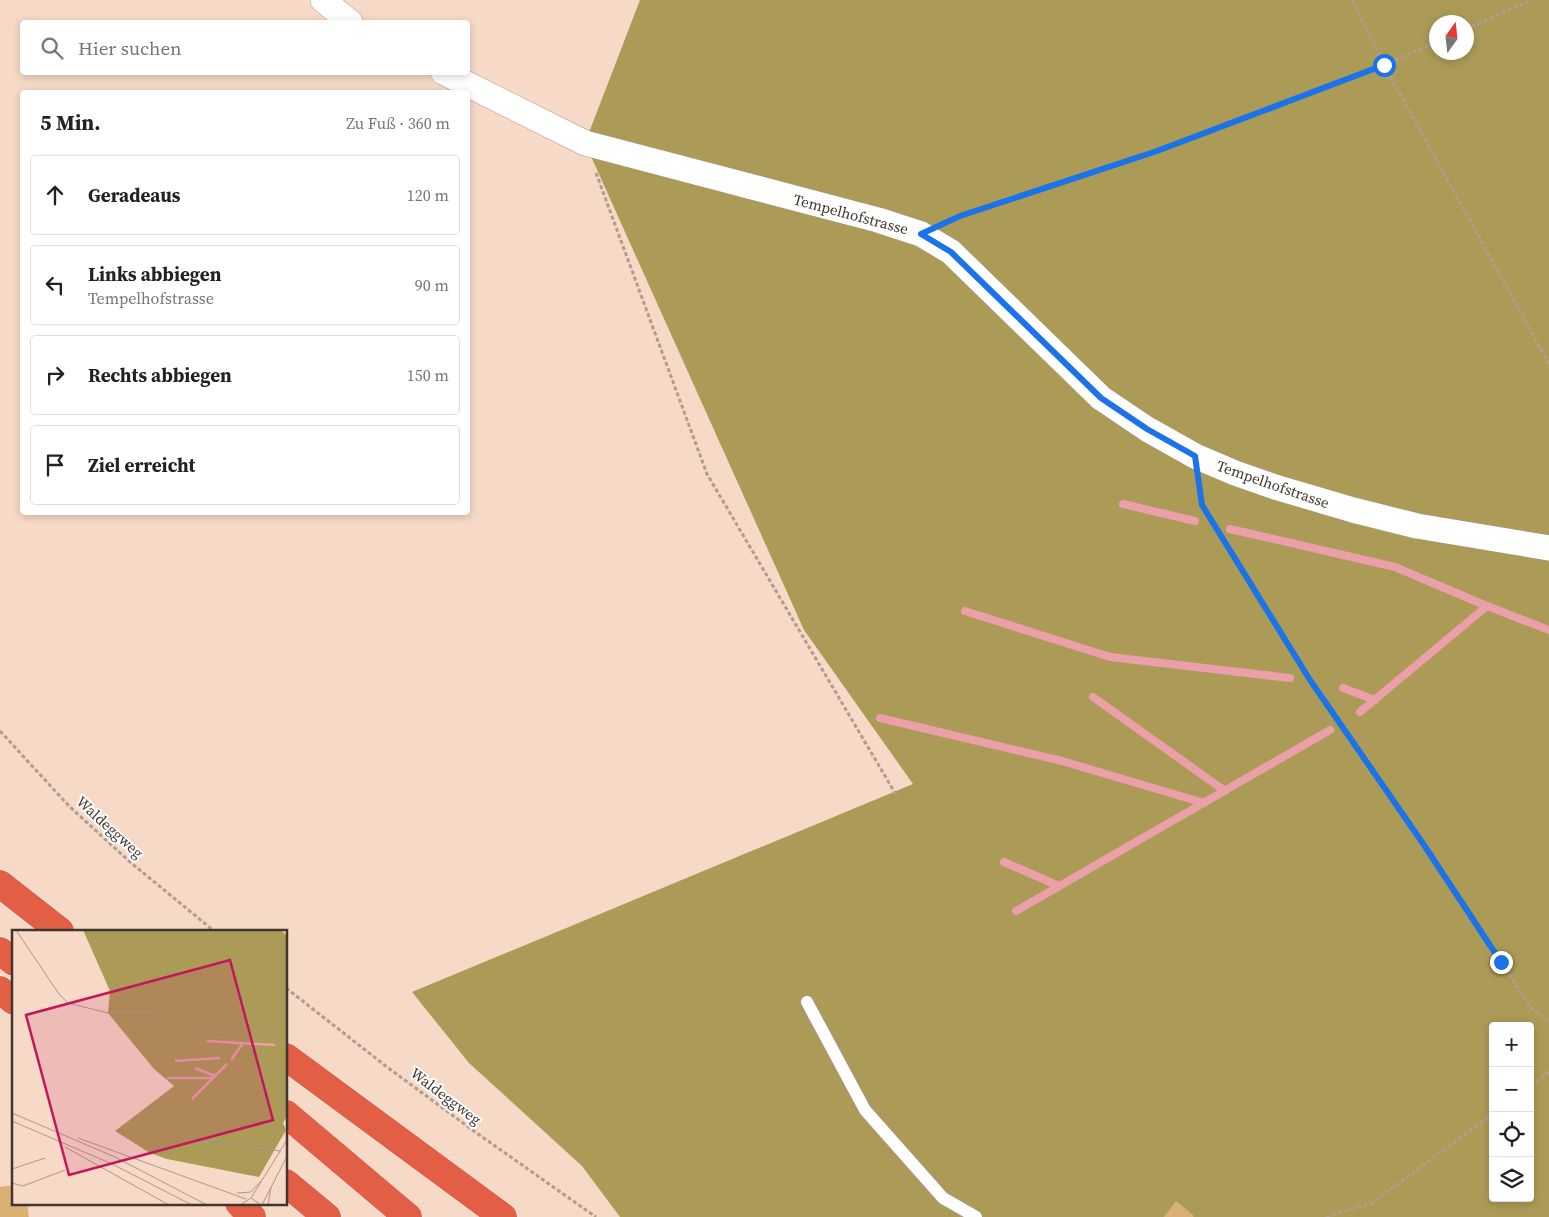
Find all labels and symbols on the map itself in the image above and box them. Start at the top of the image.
north arrow [1429,15,1474,60]
route start [1373,54,1396,77]
street label: Tempelhofstrasse [791,189,911,240]
street label: Tempelhofstrasse [1214,455,1333,513]
street label: Waldeggweg [72,791,148,863]
inset map [12,930,288,1204]
route end [1490,951,1513,974]
street label: Waldeggweg [406,1062,486,1130]

